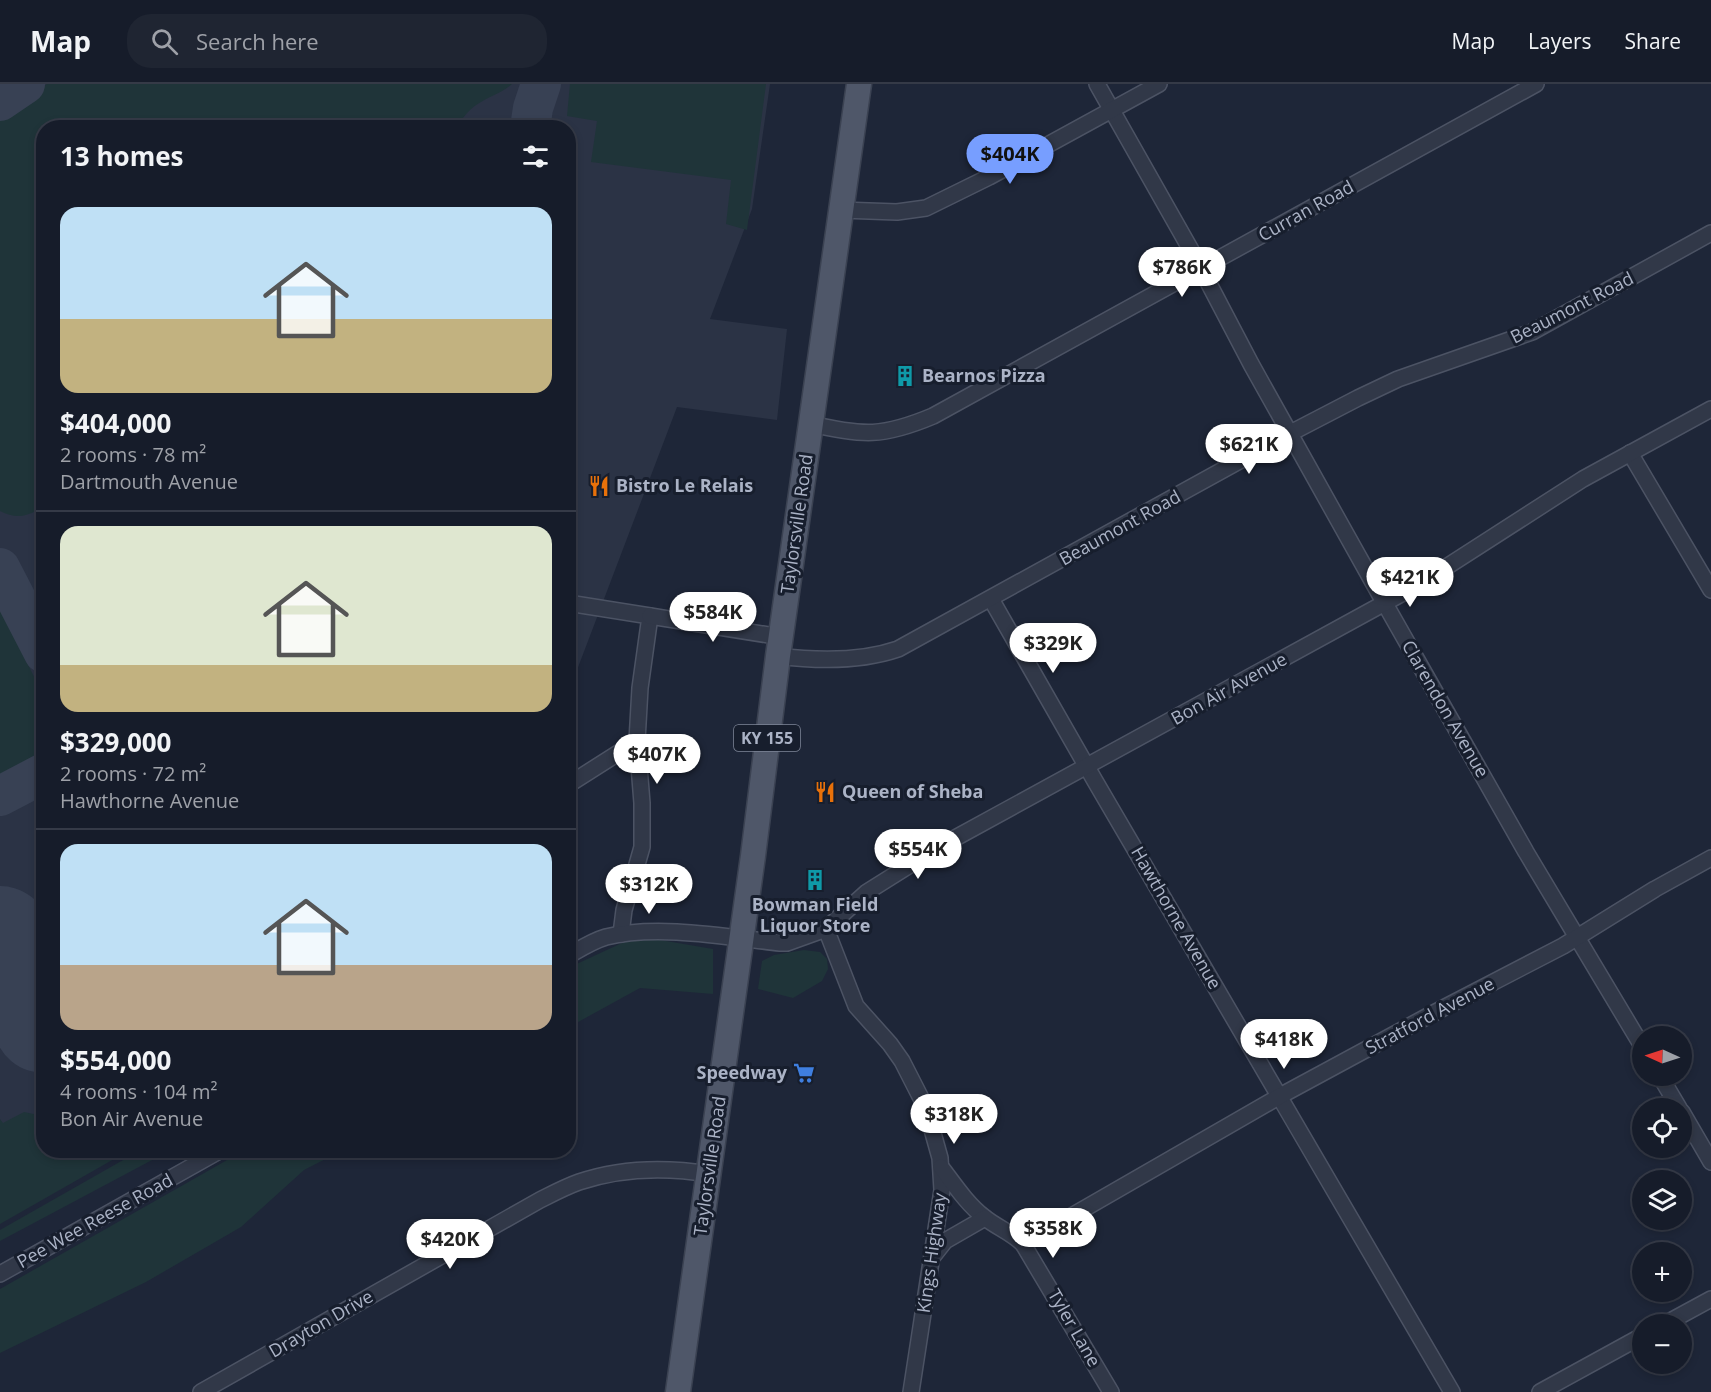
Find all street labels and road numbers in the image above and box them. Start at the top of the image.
street label: Curran Road [1253,174,1358,246]
street label: Beaumont Road [1506,266,1637,349]
street label: Taylorsville Road [774,453,818,595]
street label: Beaumont Road [1055,484,1185,570]
street label: Clarendon Avenue [1397,636,1495,781]
street label: Bon Air Avenue [1166,646,1291,730]
road number: KY 155 [734,725,800,751]
street label: Hawthorne Avenue [1126,842,1228,993]
street label: Stratford Avenue [1361,971,1498,1059]
street label: Taylorsville Road [687,1095,731,1237]
street label: Pee Wee Reese Road [12,1167,177,1273]
street label: Kings Highway [911,1190,951,1315]
street label: Drayton Drive [264,1284,377,1363]
street label: Tyler Lane [1043,1284,1107,1371]

